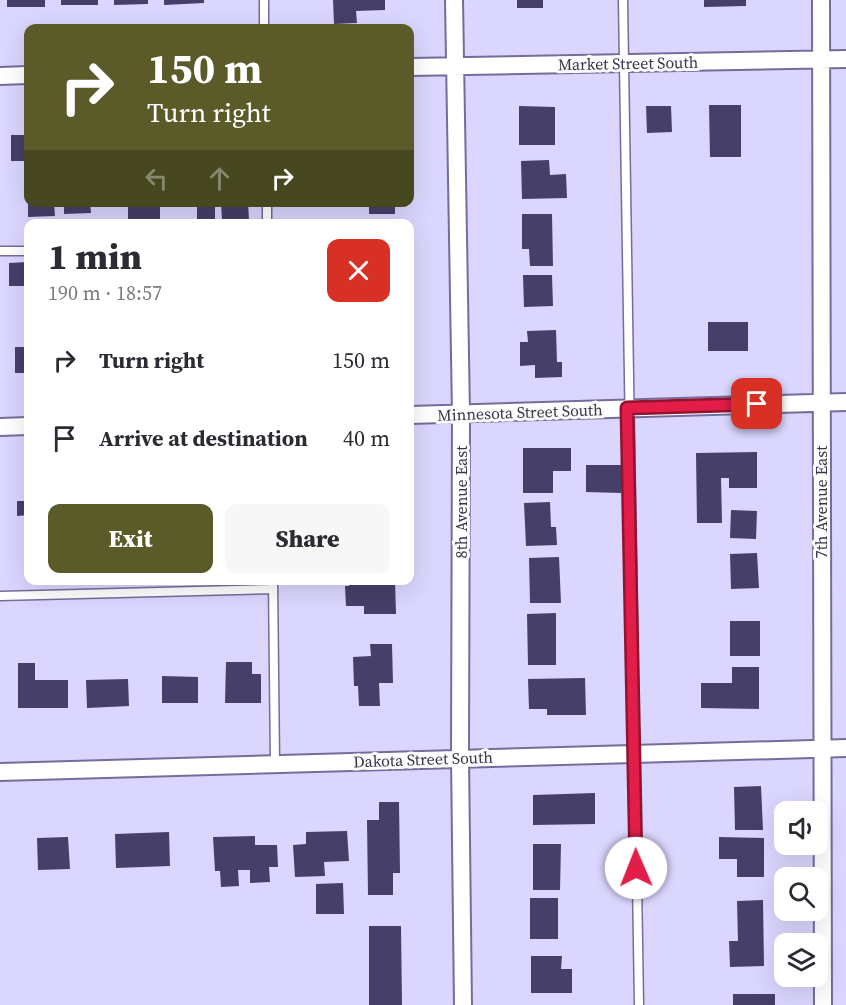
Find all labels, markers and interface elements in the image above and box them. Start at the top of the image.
text: 150 m [147,39,262,97]
icon: right [48,48,126,126]
street label: Market Street South [558,51,699,75]
text: Turn right [147,94,271,131]
icon: left [140,162,173,195]
icon: ahead [203,162,236,195]
icon: right [266,162,299,195]
text: 1 min [48,232,142,281]
button: close [327,239,390,302]
text: 190 m · 18:57 [48,279,162,307]
icon: right [48,344,81,377]
text: Turn right [99,345,204,375]
text: 150 m [332,345,390,375]
pin [731,378,782,429]
icon: arrive [740,387,773,420]
street label: Minnesota Street South [437,398,603,426]
icon: arrive [48,422,81,455]
text: Arrive at destination [99,423,308,453]
text: 40 m [343,423,390,453]
street label: 8th Avenue East [450,445,472,558]
street label: 7th Avenue East [810,445,832,558]
button: Exit [48,504,213,573]
button: Share [225,504,390,573]
street label: Dakota Street South [353,746,494,772]
map controls [774,801,828,987]
button: sound [774,801,828,855]
position arrow [604,836,668,900]
button: search [774,867,828,921]
button: layers [774,933,828,987]

